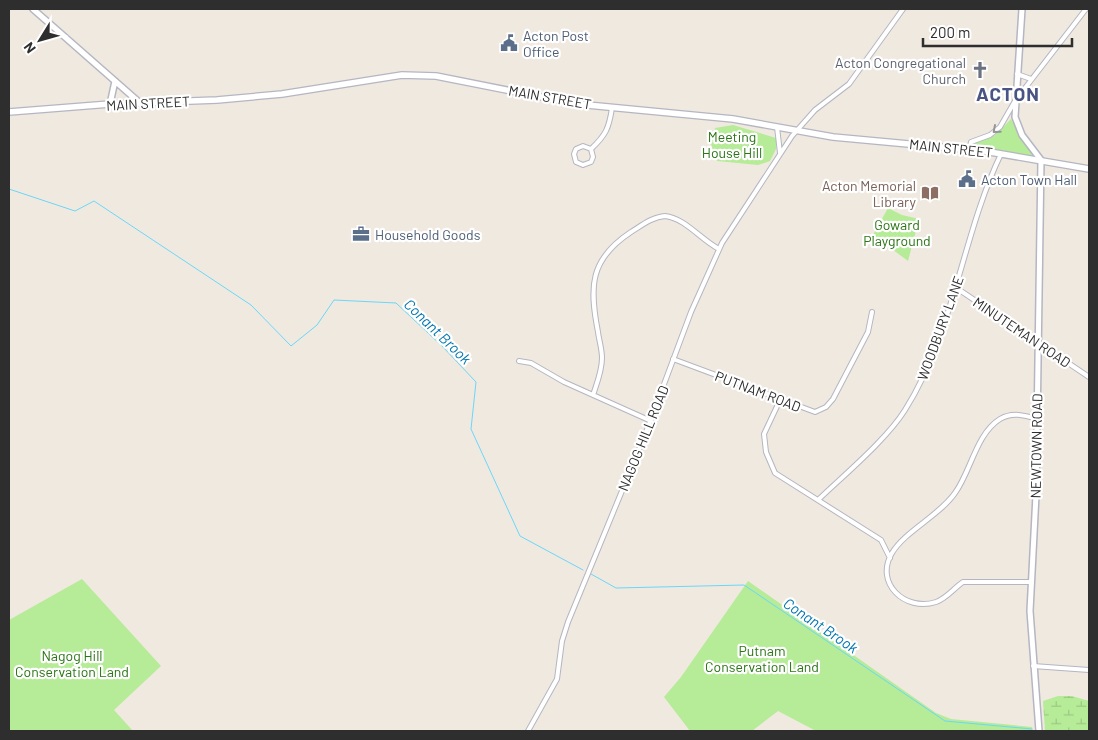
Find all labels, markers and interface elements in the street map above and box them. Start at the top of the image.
north arrow [15,15,65,65]
scale bar [923,15,1072,47]
text: 200 m [930,23,970,41]
place label: Acton Post Office [523,27,589,60]
public building icon: Acton Post Office [499,33,519,53]
text: N [20,39,39,57]
place label: Acton Congregational Church [835,54,966,87]
church icon: Acton Congregational Church [970,60,990,80]
street label: MAIN STREET [507,81,593,113]
district label: ACTON [976,82,1040,105]
street label: MAIN STREET [106,92,190,114]
one-way arrow [992,125,1001,134]
park label: Meeting House Hill [702,128,762,161]
street label: MAIN STREET [908,135,994,161]
public building icon: Acton Town Hall [957,169,977,189]
place label: Acton Town Hall [981,171,1077,188]
place label: Acton Memorial Library [822,177,917,210]
library icon: Acton Memorial Library [920,183,940,203]
park label: Goward Playground [863,216,931,249]
office icon: Household Goods [351,224,371,244]
place label: Household Goods [375,226,481,243]
street label: WOODBURY LANE [913,273,967,383]
street label: MINUTEMAN ROAD [970,293,1074,371]
water label: Conant Brook [401,295,476,368]
street label: PUTNAM ROAD [713,367,803,415]
street label: NAGOG HILL ROAD [614,383,672,493]
street label: NEWTOWN ROAD [1027,393,1045,499]
water label: Conant Brook [780,593,862,657]
park label: Putnam Conservation Land [705,642,819,675]
park label: Nagog Hill Conservation Land [15,647,129,680]

